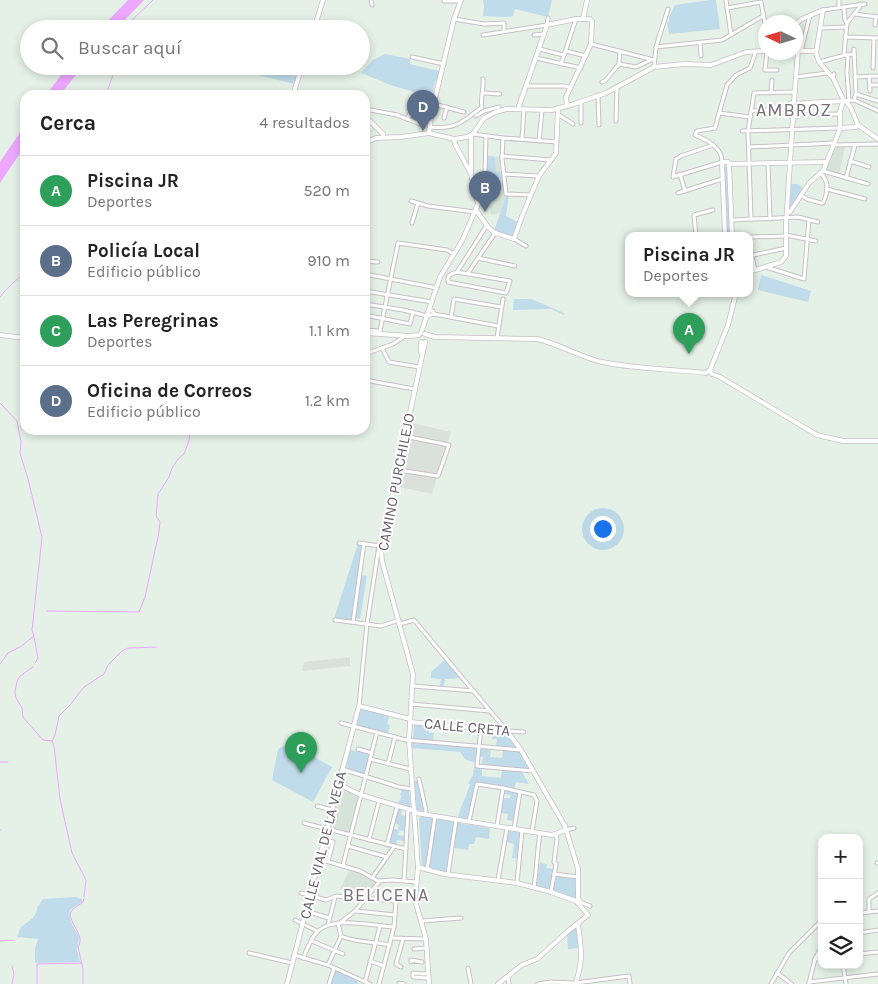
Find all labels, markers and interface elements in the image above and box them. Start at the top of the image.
north arrow [758,15,803,60]
search box [20,20,370,75]
icon: search [38,34,66,62]
text: Buscar aquí [78,37,182,59]
pin: D [407,90,439,131]
district label: AMBROZ [756,99,832,121]
text: Cerca [40,111,96,135]
text: 4 resultados [259,113,350,132]
text: Piscina JR [87,170,179,192]
pin: B [469,171,501,212]
text: A [51,181,61,200]
text: 520 m [303,181,350,200]
text: Deportes [87,192,152,211]
popup [625,232,753,297]
text: Policía Local [87,240,200,262]
text: Piscina JR [643,244,735,266]
text: B [51,251,61,270]
text: 910 m [307,251,350,270]
text: Edificio público [87,262,201,281]
text: Deportes [643,266,708,285]
text: Las Peregrinas [87,310,219,332]
pin: A [673,313,705,354]
text: C [51,321,61,340]
text: 1.1 km [309,321,350,340]
text: Deportes [87,332,152,351]
text: Oficina de Correos [87,380,252,402]
text: D [51,391,61,410]
text: 1.2 km [305,391,350,410]
text: Edificio público [87,402,201,421]
street label: CAMINO PURCHILEJO [374,412,418,552]
your location [590,516,616,542]
street label: CALLE CRETA [423,714,511,740]
pin: C [285,732,317,773]
street label: CALLE VIAL DE LA VEGA [296,769,350,921]
map controls [818,834,863,969]
button: + [818,834,863,879]
button: − [818,879,863,924]
district label: BELICENA [343,884,429,906]
button: layers [818,924,863,969]

